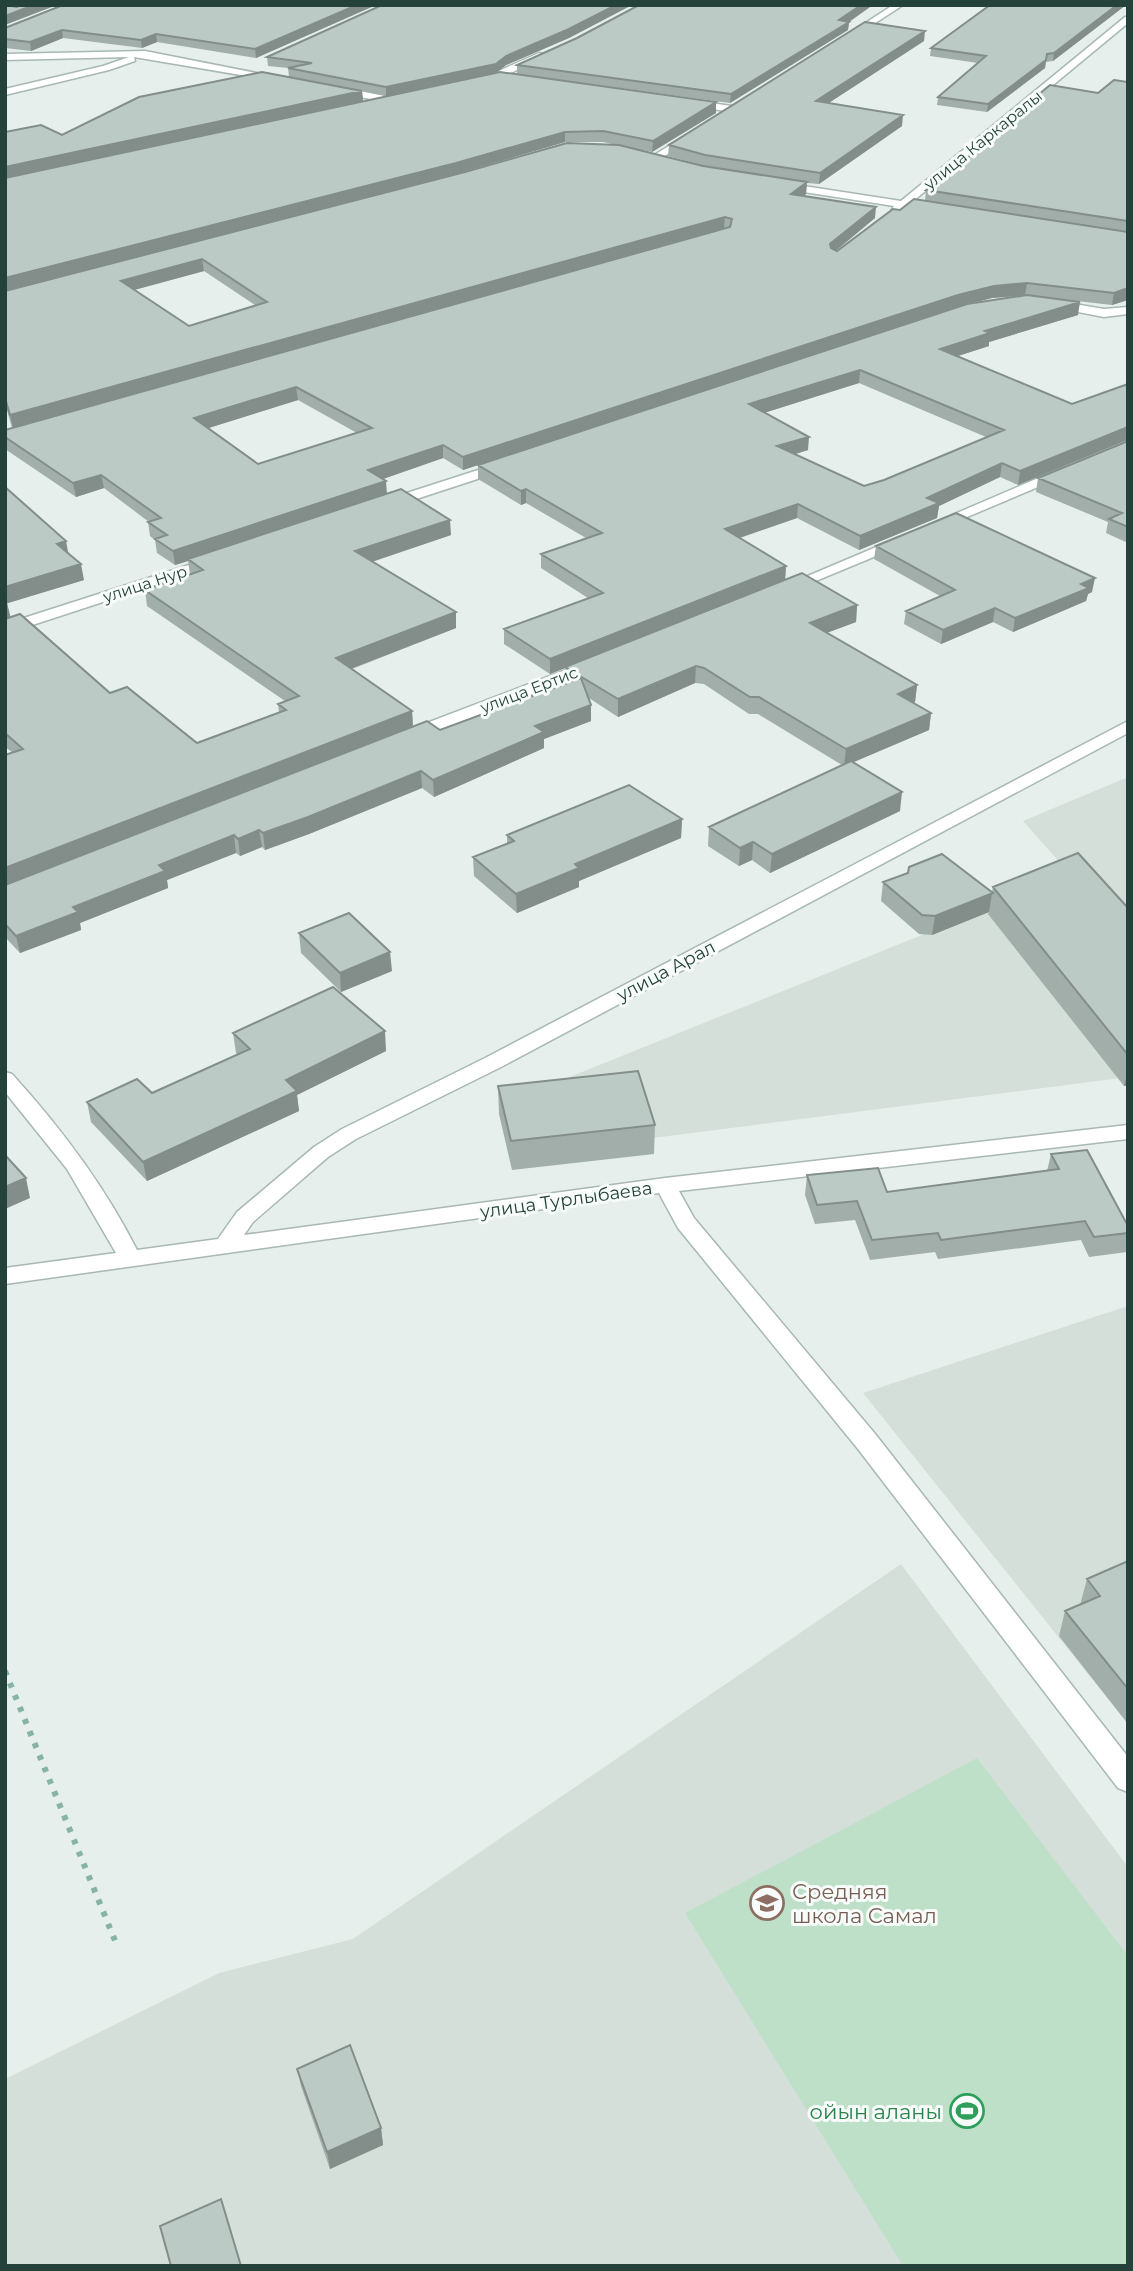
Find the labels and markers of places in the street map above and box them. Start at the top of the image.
place label: Средняя школа Самал [792,1879,937,1928]
school or university icon: Средняя школа Самал [748,1884,786,1922]
sports icon: ойын аланы [948,2092,986,2130]
place label: ойын аланы [810,2099,942,2124]

